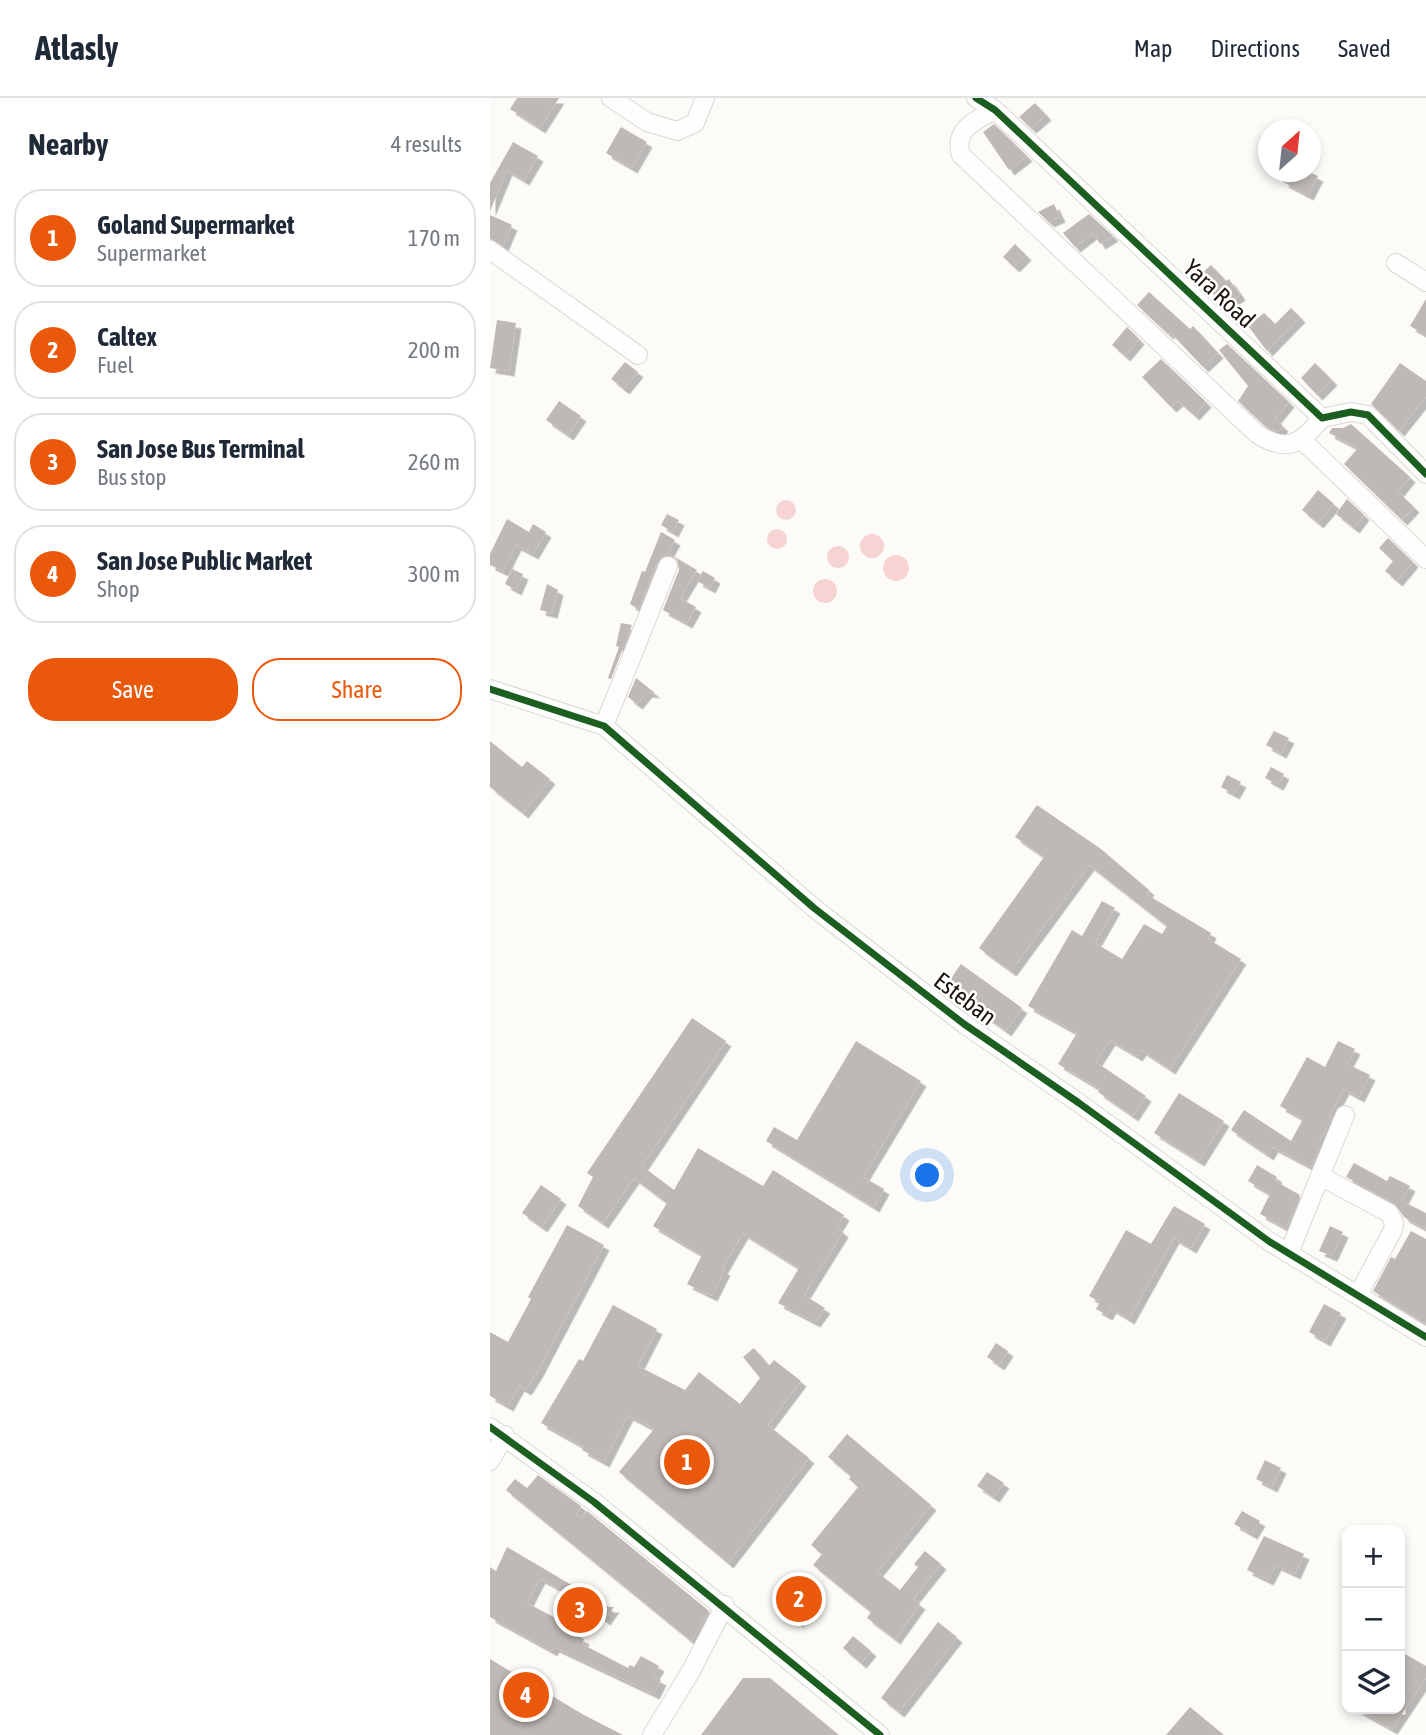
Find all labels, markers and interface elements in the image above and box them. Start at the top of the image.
text: Atlasly [35,29,118,67]
text: Map [1134,35,1172,62]
text: Directions [1210,35,1300,62]
text: Saved [1338,35,1391,62]
north arrow [1258,119,1321,182]
text: Nearby [28,127,108,161]
text: 4 results [391,131,462,157]
text: Goland Supermarket [97,210,294,240]
text: 1 [48,225,58,251]
text: 170 m [408,225,460,251]
text: Supermarket [97,240,207,266]
street label: Yara Road [1178,254,1260,333]
text: Caltex [97,322,157,352]
text: 2 [48,337,58,363]
text: 200 m [408,337,460,363]
text: Fuel [97,352,134,378]
text: San Jose Bus Terminal [97,434,305,464]
text: 3 [48,449,58,475]
text: 260 m [408,449,460,475]
text: Bus stop [97,464,167,490]
text: San Jose Public Market [97,546,312,576]
text: 4 [48,561,58,587]
text: 300 m [408,561,460,587]
text: Shop [97,576,140,602]
button: Save [28,658,238,721]
button: Share [252,658,462,721]
street label: Esteban [929,967,1002,1031]
your location [910,1158,944,1192]
pin: 1 [664,1436,710,1488]
map controls [1342,1525,1405,1714]
button: + [1342,1525,1405,1588]
pin: 2 [776,1573,822,1625]
pin: 3 [557,1584,603,1636]
button: − [1342,1588,1405,1651]
button: layers [1342,1651,1405,1714]
pin: 4 [503,1669,549,1721]

